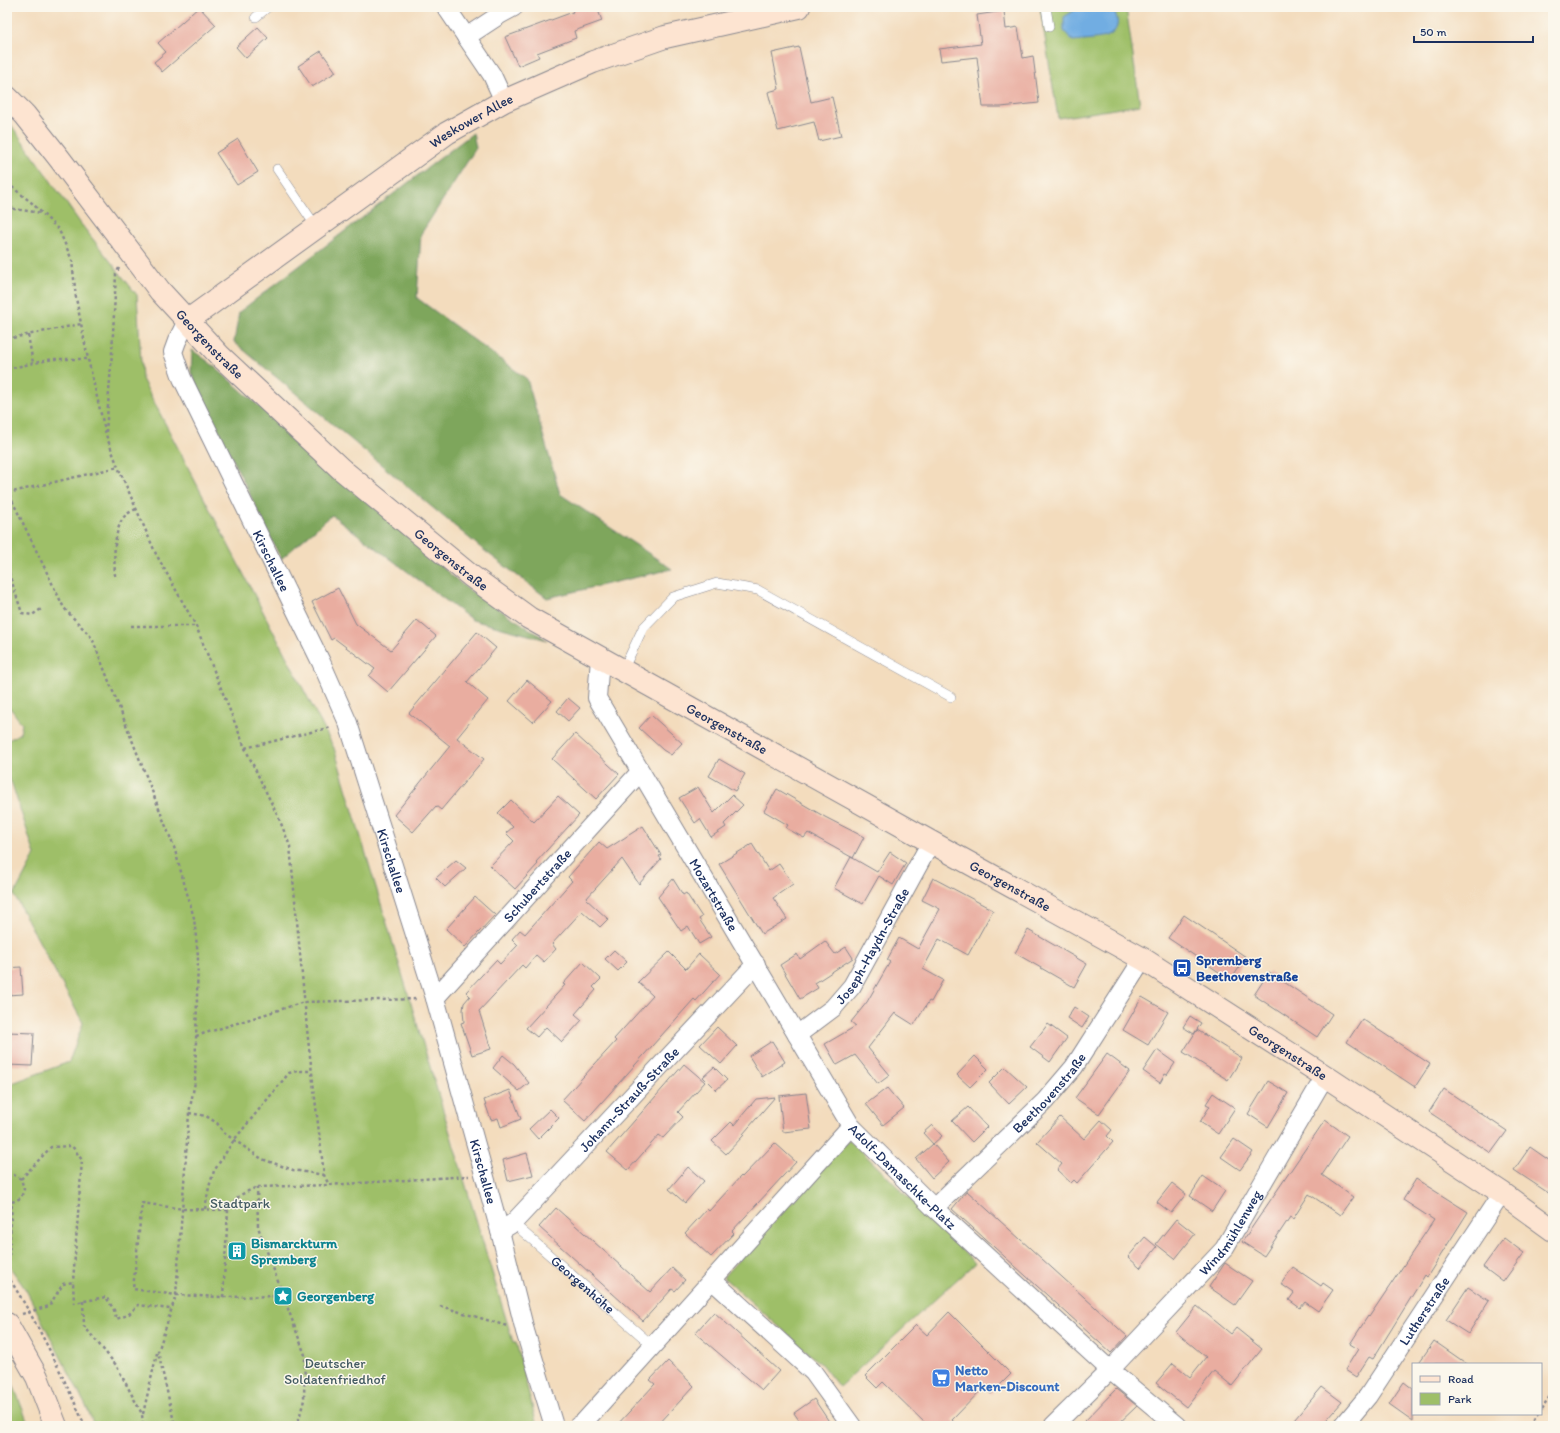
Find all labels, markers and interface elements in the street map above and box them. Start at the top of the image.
scale bar [1414,18,1533,44]
text: 50 m [1420,25,1446,39]
street label: Weskower Allee [426,90,516,152]
street label: Georgenstraße [172,306,247,383]
street label: Georgenstraße [411,525,492,595]
street label: Kirschallee [249,527,293,595]
street label: Georgenstraße [683,699,771,758]
street label: Kirschallee [373,827,409,896]
street label: Schubertstraße [500,845,575,926]
street label: Mozartstraße [685,856,742,935]
street label: Georgenstraße [966,857,1054,916]
street label: Joseph-Haydn-Straße [832,884,913,1008]
place label: Spremberg Beethovenstraße [1196,952,1298,985]
bus stop icon: Spremberg Beethovenstraße [1171,957,1193,979]
street label: Georgenstraße [1245,1021,1331,1084]
street label: Johann-Strauß-Straße [576,1043,683,1156]
street label: Beethovenstraße [1009,1050,1090,1137]
street label: Adolf-Damaschke-Platz [845,1120,960,1234]
street label: Kirschallee [466,1137,500,1206]
street label: Windmühlenweg [1195,1186,1266,1279]
park label: Stadtpark [210,1195,271,1212]
place label: Bismarckturm Spremberg [251,1235,338,1268]
building icon: Bismarckturm Spremberg [226,1240,248,1262]
street label: Georgenhöhe [547,1252,618,1318]
street label: Lutherstraße [1396,1273,1454,1349]
place icon: Georgenberg [272,1285,294,1307]
place label: Georgenberg [297,1288,375,1305]
park label: Deutscher Soldatenfriedhof [284,1355,387,1388]
place label: Netto Marken-Discount [955,1362,1060,1395]
legend [1412,1363,1542,1415]
supermarket icon: Netto Marken-Discount [930,1367,952,1389]
text: Road [1448,1372,1474,1386]
text: Park [1448,1392,1472,1406]

